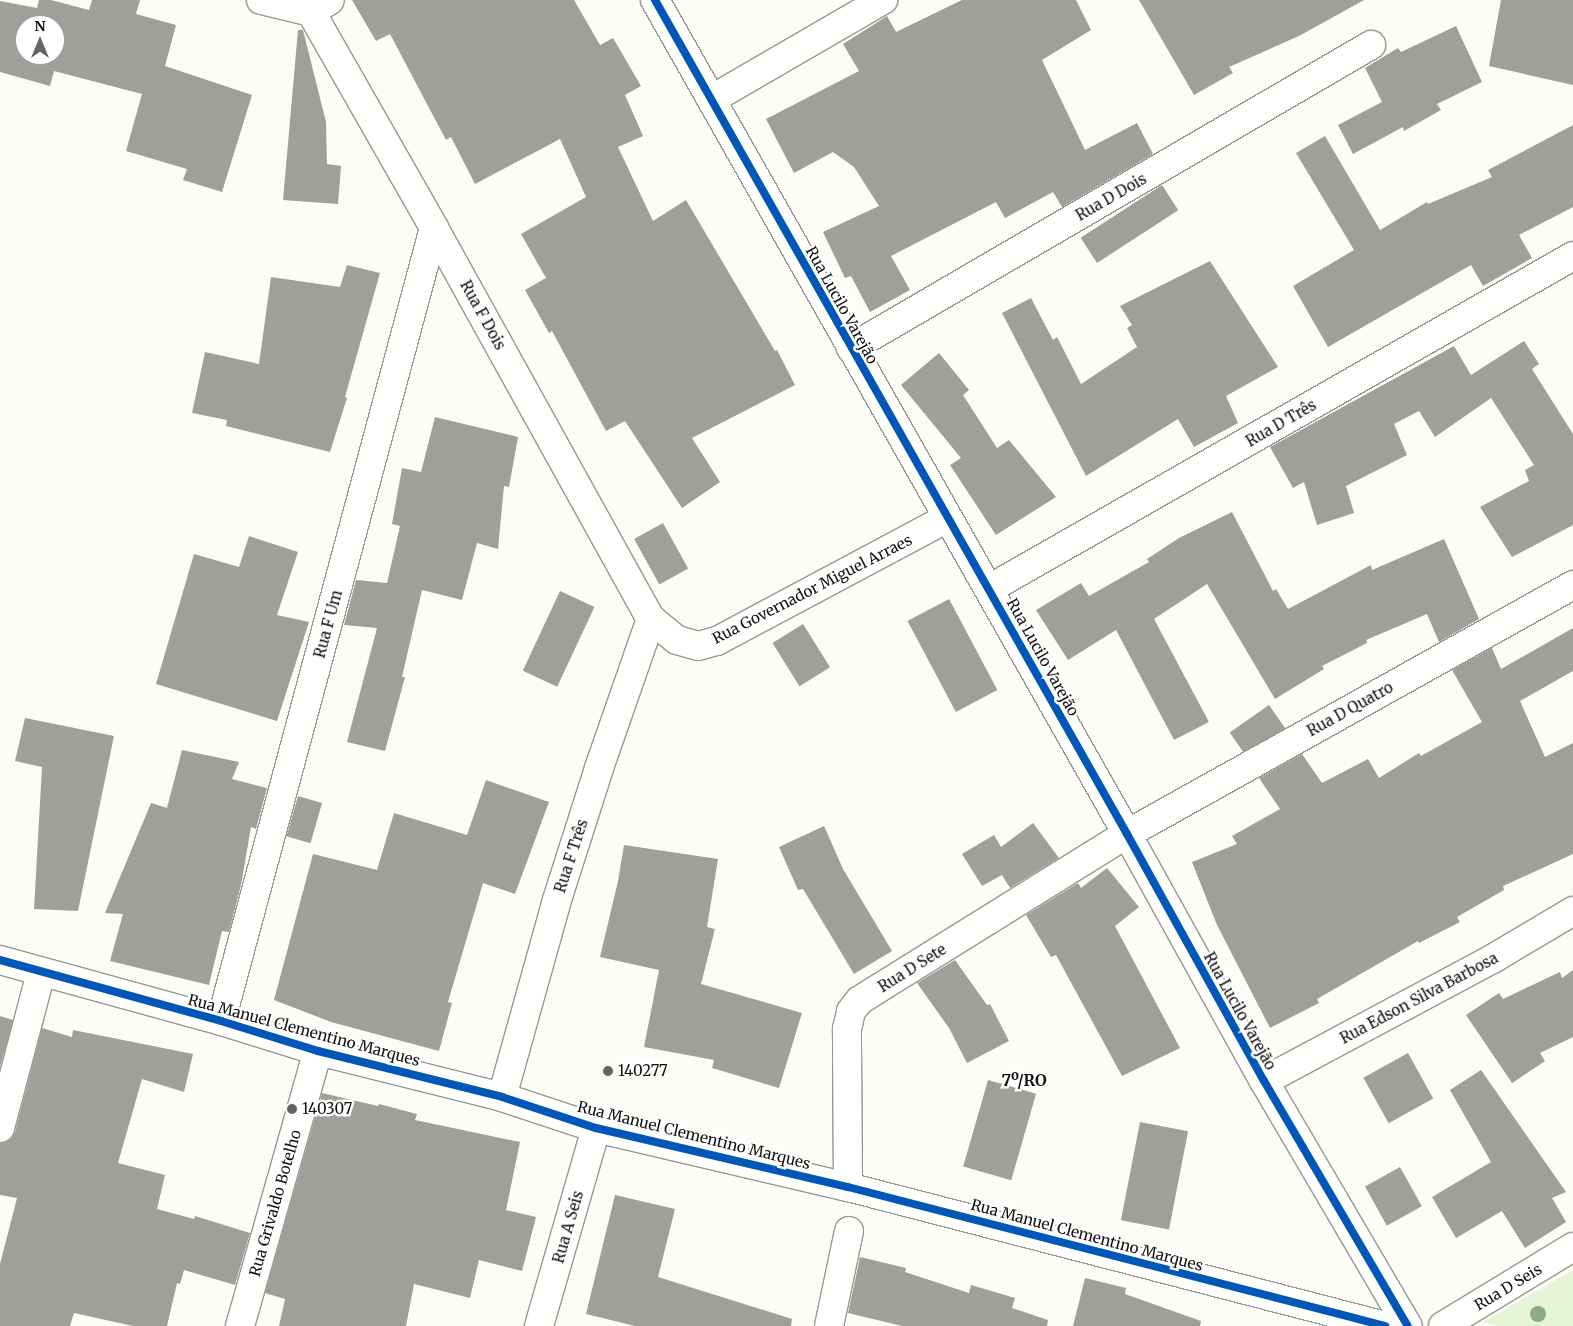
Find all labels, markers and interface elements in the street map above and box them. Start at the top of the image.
north arrow [15,15,65,65]
text: N [34,17,46,35]
street label: Rua D Dois [1072,170,1150,224]
street label: Rua Lucilo Varejão [802,243,882,367]
street label: Rua F Dois [457,277,509,353]
street label: Rua D Três [1243,396,1319,450]
street label: Rua Governador Miguel Arraes [709,531,915,647]
street label: Rua F Um [310,588,346,660]
street label: Rua Lucilo Varejão [1003,595,1083,719]
street label: Rua D Quatro [1304,678,1396,740]
street label: Rua F Três [551,817,591,895]
street label: Rua D Sete [875,940,949,996]
street label: Rua Lucilo Varejão [1200,949,1280,1073]
street label: Rua Edson Silva Barbosa [1337,949,1501,1047]
street label: Rua Manuel Clementino Marques [186,990,422,1070]
place label: 140277 [618,1062,668,1080]
marker: 140277 [602,1065,614,1077]
district label: 7º/RO [1001,1070,1047,1090]
street label: Rua Manuel Clementino Marques [576,1097,812,1173]
place label: 140307 [302,1100,352,1118]
marker: 140307 [286,1103,298,1115]
street label: Rua Grivaldo Botelho [245,1128,305,1278]
street label: Rua A Seis [549,1189,587,1265]
street label: Rua Manuel Clementino Marques [969,1195,1205,1275]
street label: Rua D Seis [1471,1260,1545,1314]

